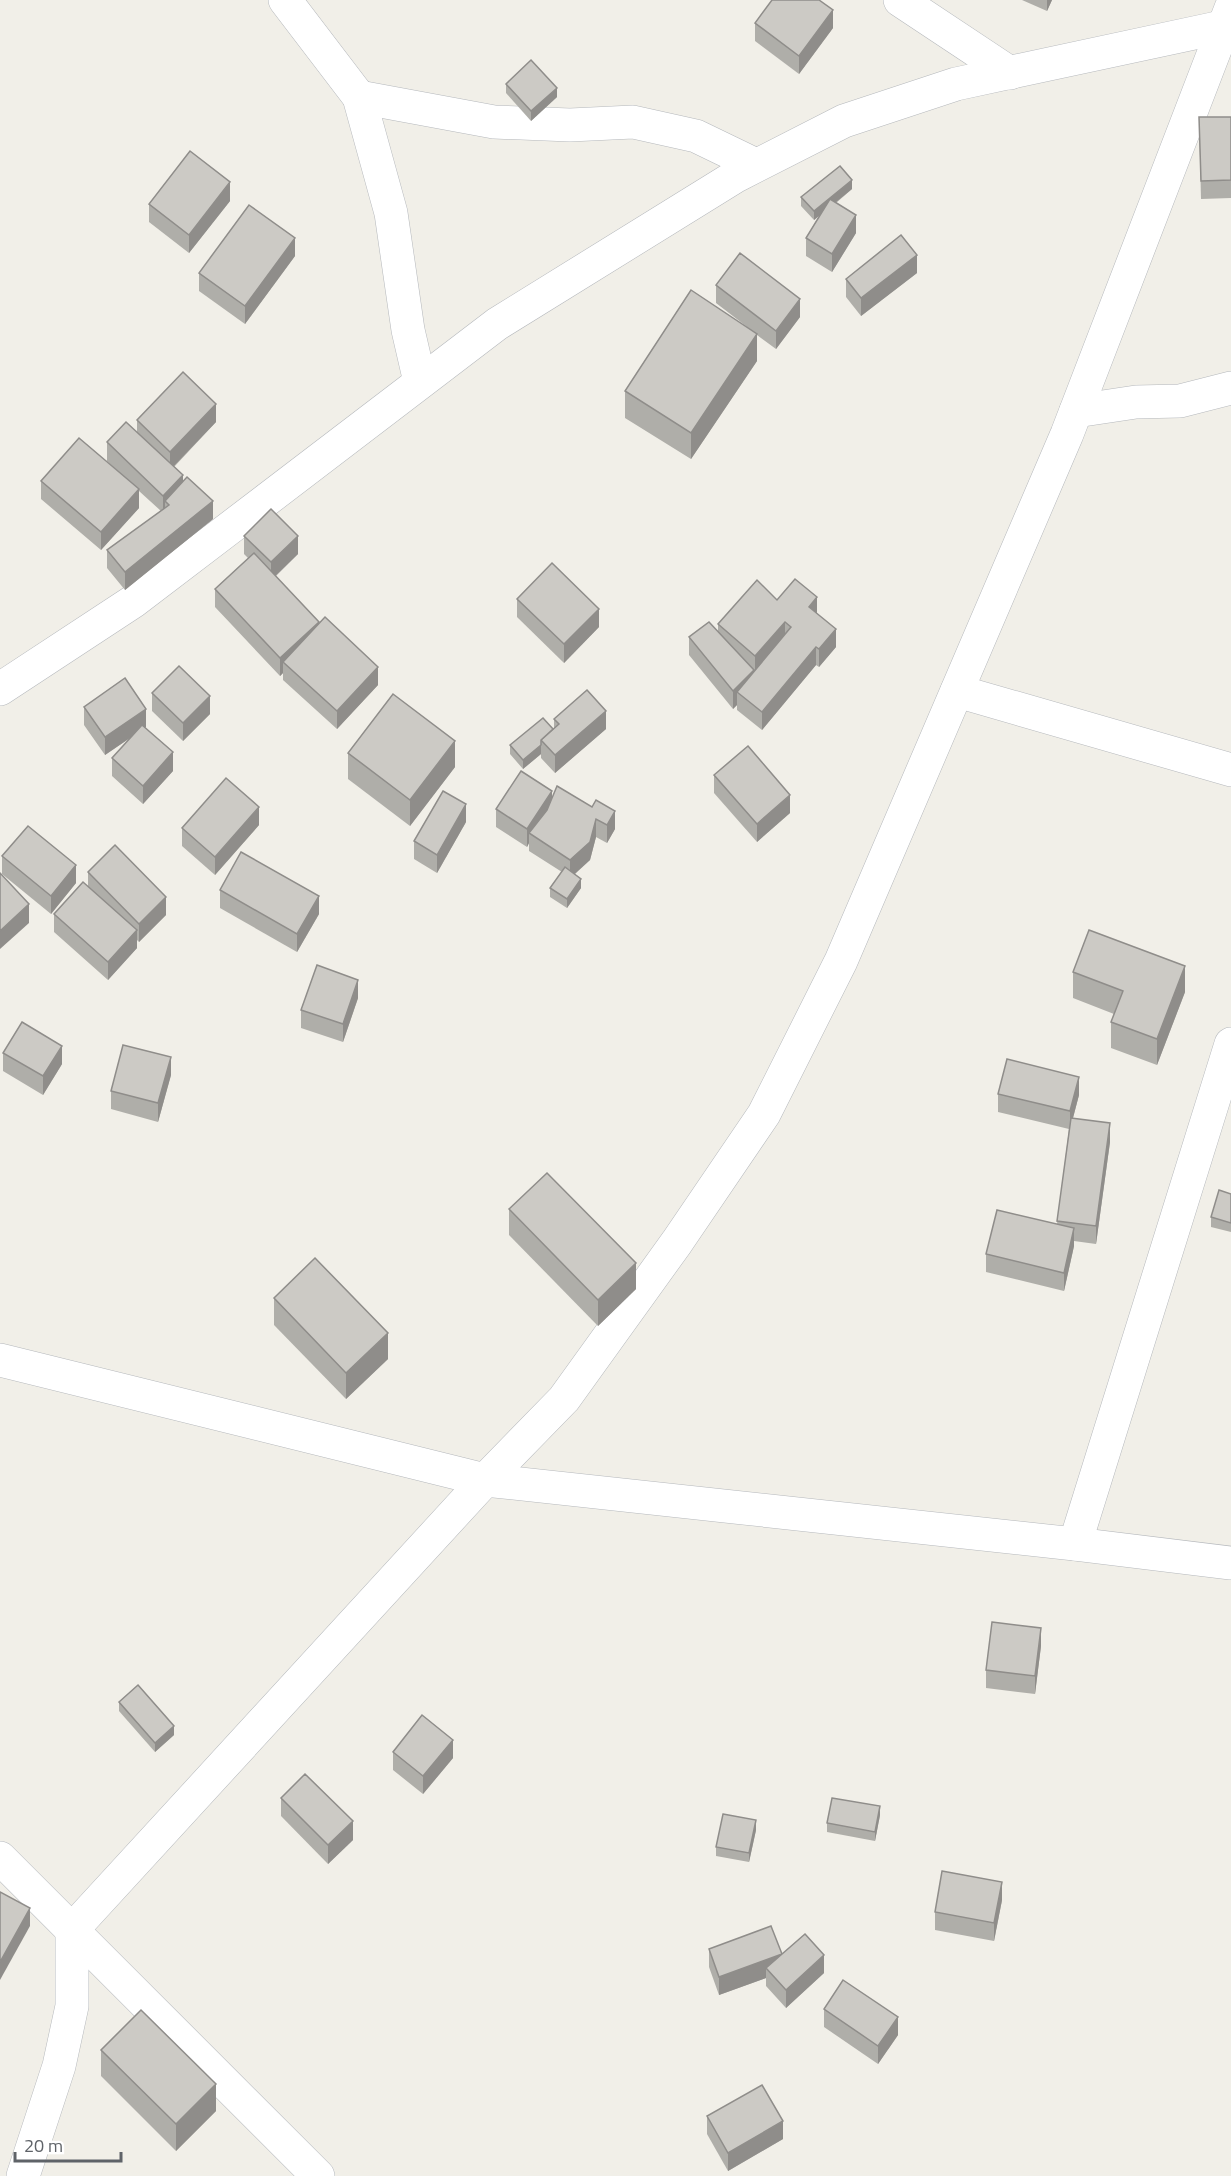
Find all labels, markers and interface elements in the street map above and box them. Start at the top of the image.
scale bar [15,2125,122,2163]
text: 20 m [24,2132,63,2159]

